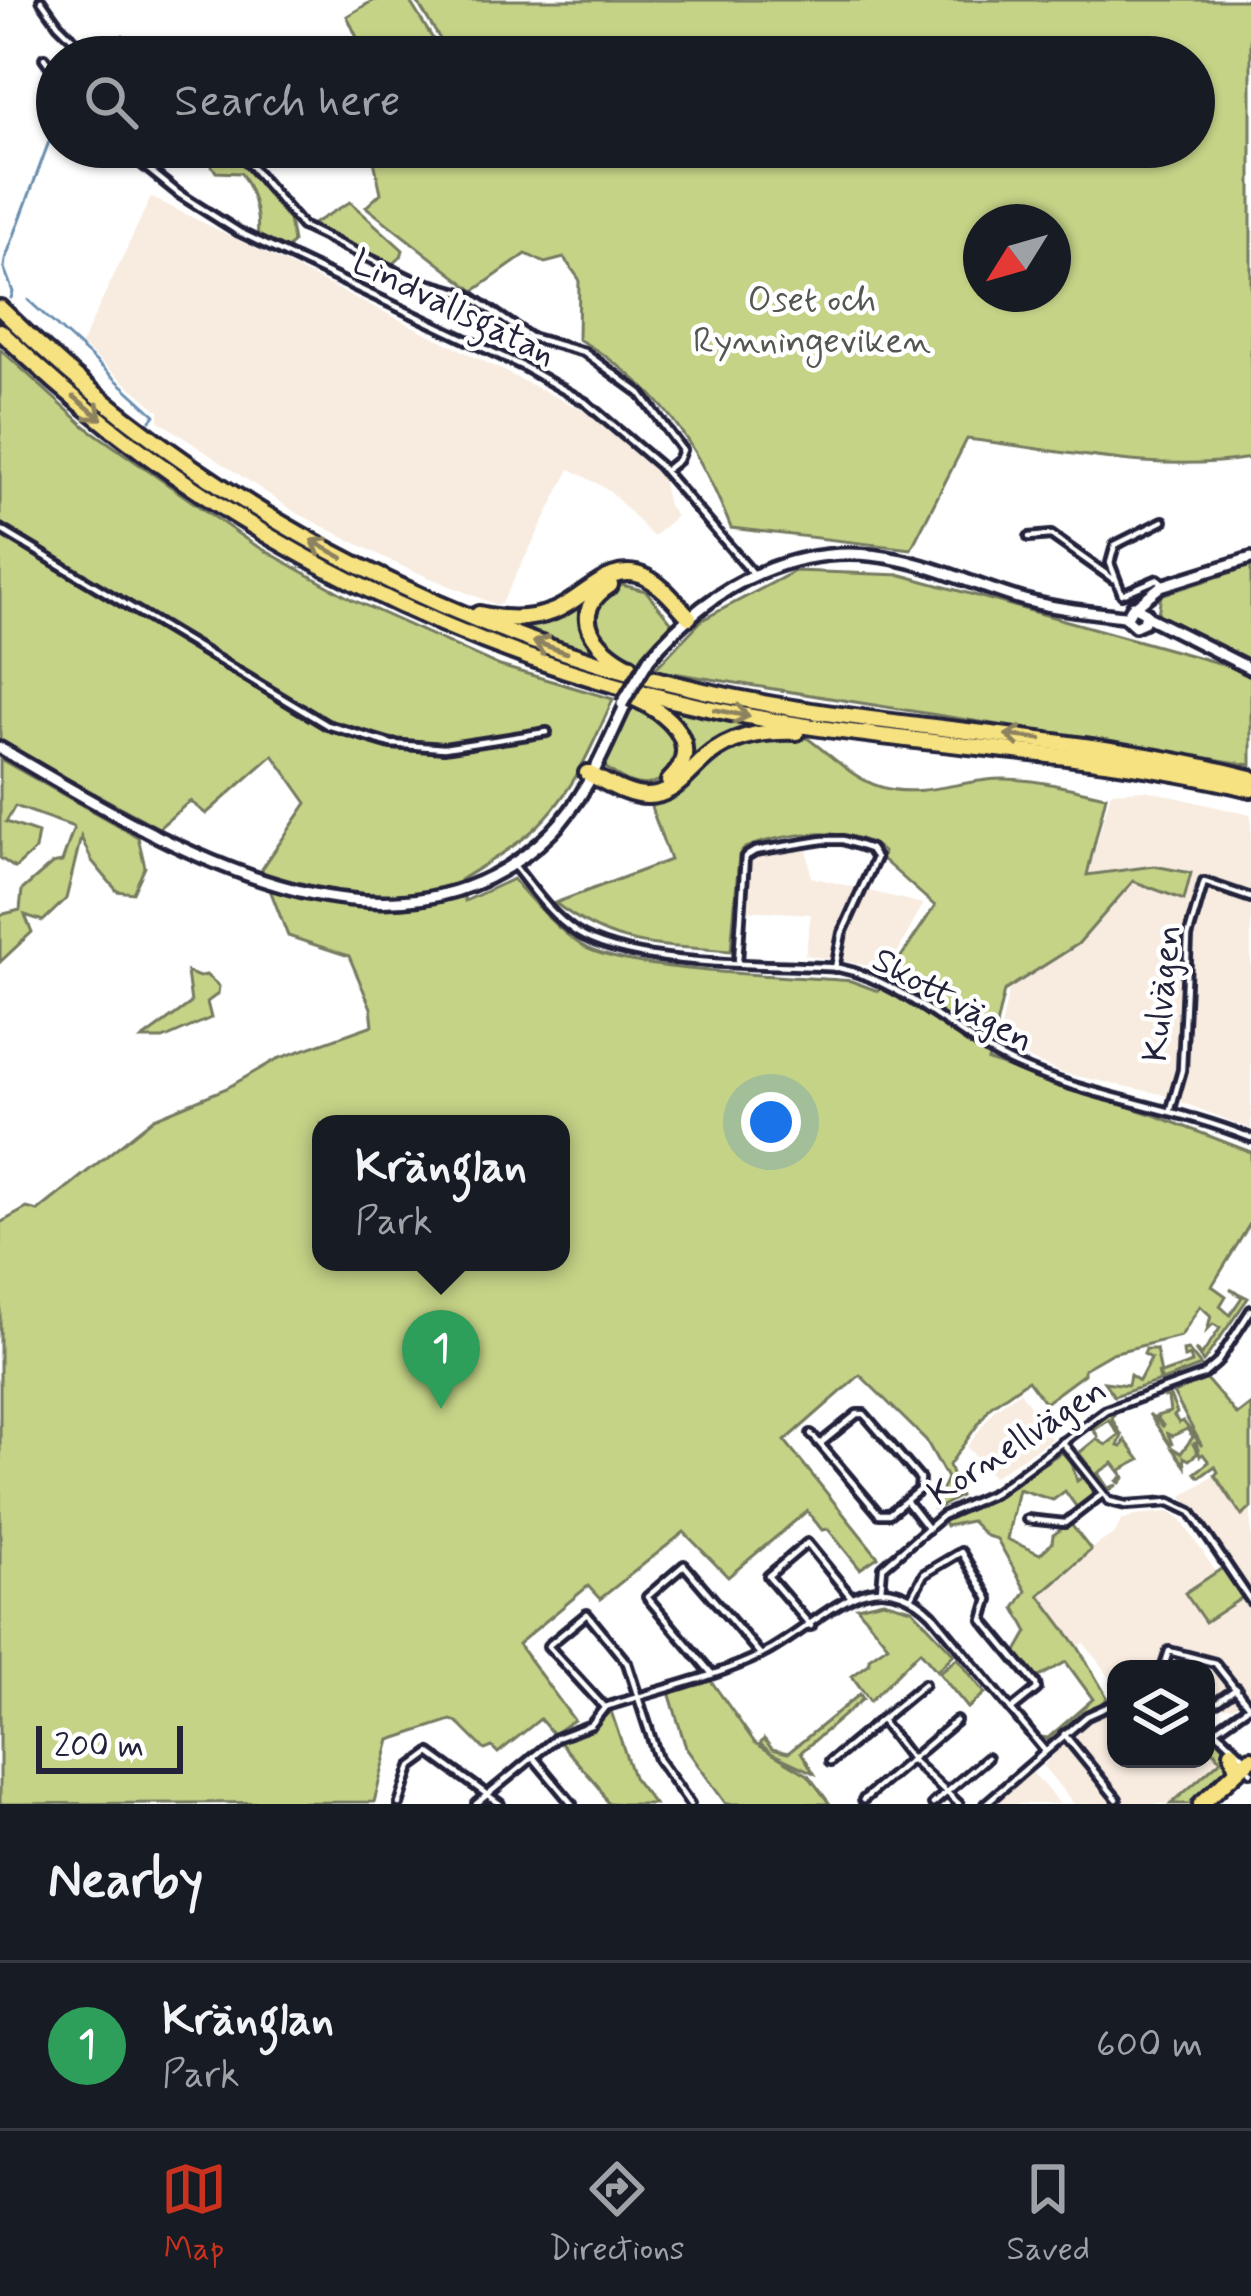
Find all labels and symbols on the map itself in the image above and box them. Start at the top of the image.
north arrow [963,204,1071,312]
street label: Lindvallsgatan [342,240,563,381]
park label: Oset och Rynningeviken [693,278,931,368]
one-way arrow [71,395,103,421]
one-way arrow [310,537,345,560]
one-way arrow [532,635,569,656]
one-way arrow [712,703,751,725]
one-way arrow [1004,726,1043,748]
street label: Kulvägen [1133,922,1194,1064]
street label: Skottvägen [863,937,1042,1065]
your location [741,1092,801,1152]
pin: 1 [402,1310,480,1409]
street label: Kornellvägen [920,1368,1116,1518]
scale bar [36,1720,183,1773]

